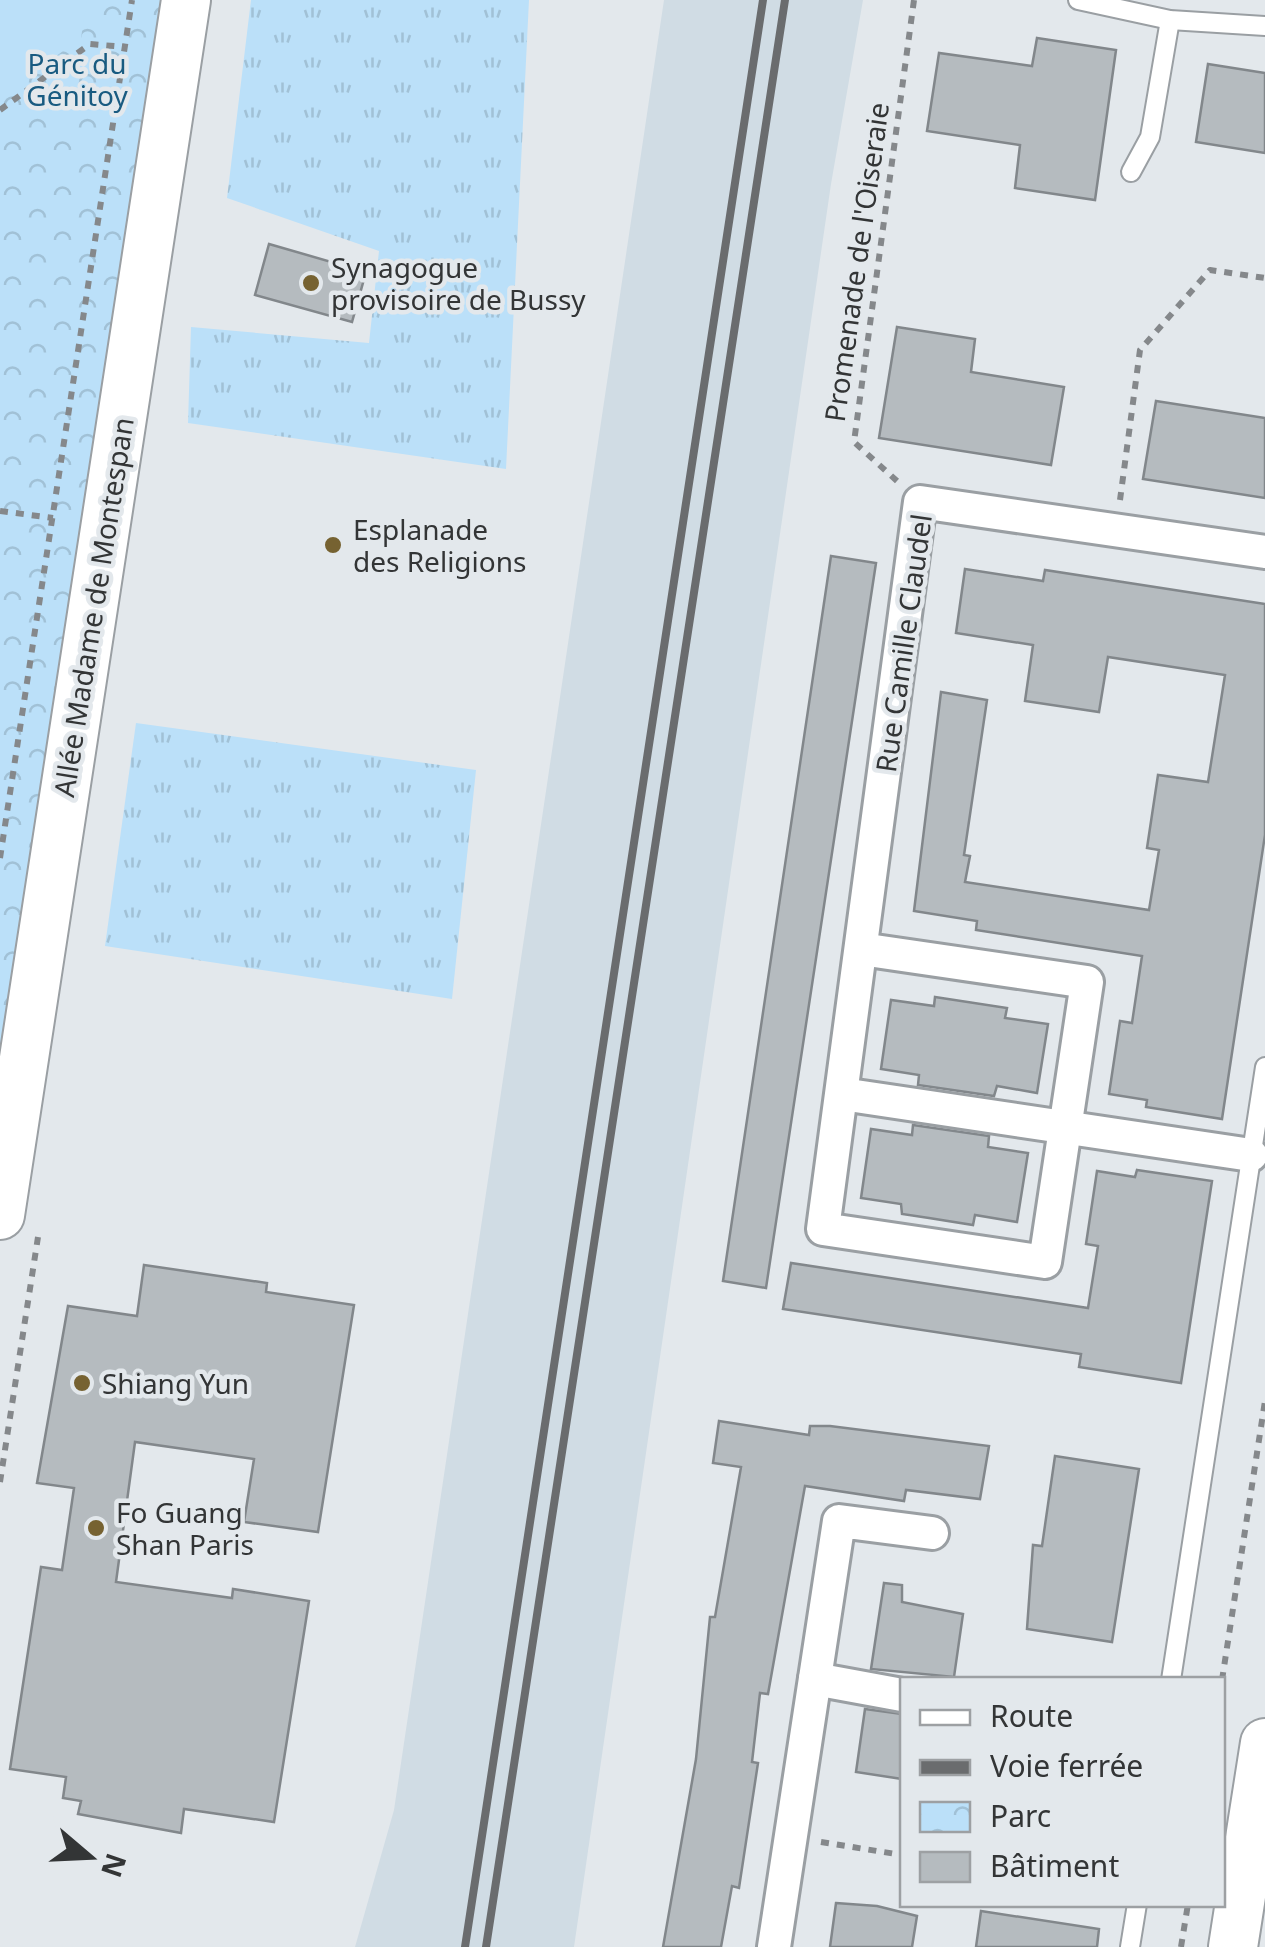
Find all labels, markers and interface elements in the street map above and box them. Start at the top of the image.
park label: Parc du Génitoy [26,44,128,114]
street label: Promenade de l'Oiseraie [815,100,897,424]
place label: Synagogue provisoire de Bussy [331,248,586,318]
marker: Synagogue provisoire de Bussy [300,272,322,294]
street label: Allée Madame de Montespan [44,414,142,800]
place label: Esplanade des Religions [353,510,526,580]
street label: Rue Camille Claudel [866,511,940,775]
marker: Esplanade des Religions [322,534,344,556]
place label: Shiang Yun [102,1364,249,1402]
marker: Shiang Yun [71,1372,93,1394]
place label: Fo Guang Shan Paris [116,1493,254,1563]
marker: Fo Guang Shan Paris [85,1517,107,1539]
legend [900,1677,1225,1907]
text: Route [990,1695,1073,1736]
text: Voie ferrée [990,1745,1143,1786]
text: Parc [990,1795,1051,1836]
north arrow [40,1807,140,1907]
text: Bâtiment [990,1845,1119,1886]
text: N [93,1849,136,1882]

